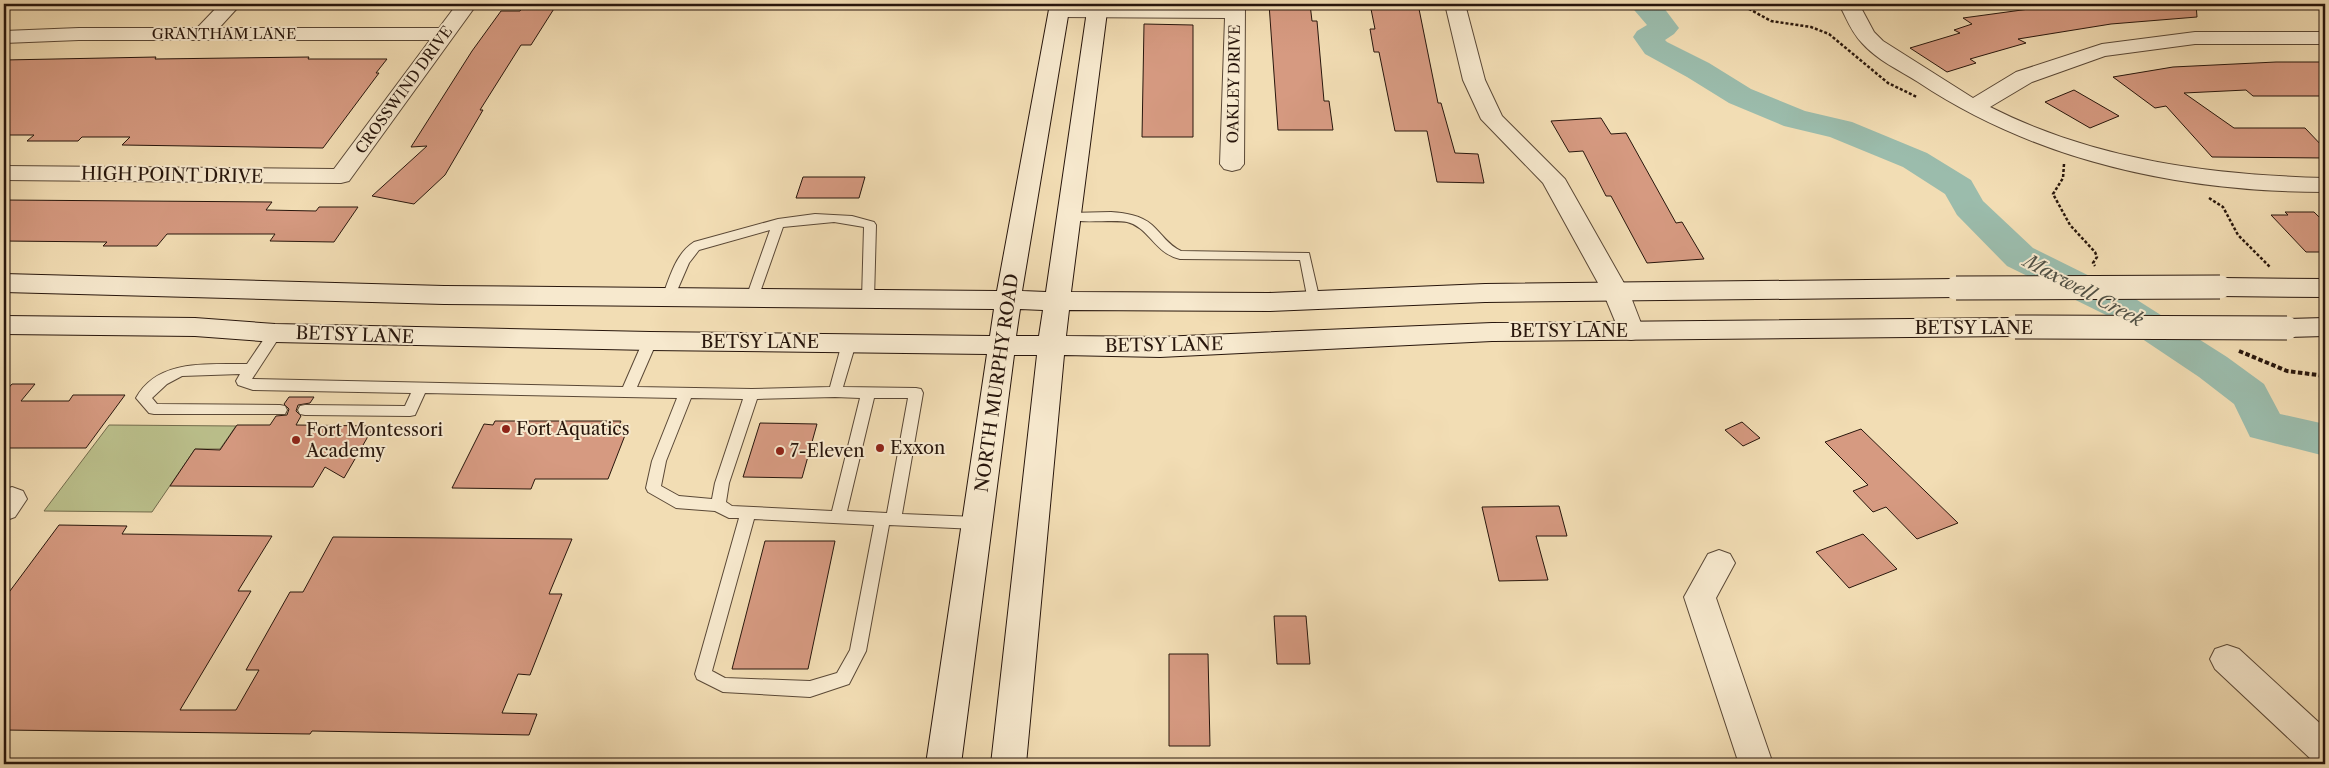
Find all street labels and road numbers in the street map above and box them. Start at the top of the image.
street label: CROSSWIND DRIVE [351,22,456,157]
street label: GRANTHAM LANE [152,24,296,43]
street label: OAKLEY DRIVE [1223,24,1244,144]
street label: HIGH POINT DRIVE [81,162,263,188]
street label: NORTH MURPHY ROAD [971,272,1023,494]
street label: BETSY LANE [1915,317,2033,339]
street label: BETSY LANE [1510,320,1628,342]
street label: BETSY LANE [295,322,415,348]
street label: BETSY LANE [701,331,819,353]
street label: BETSY LANE [1105,333,1223,357]

